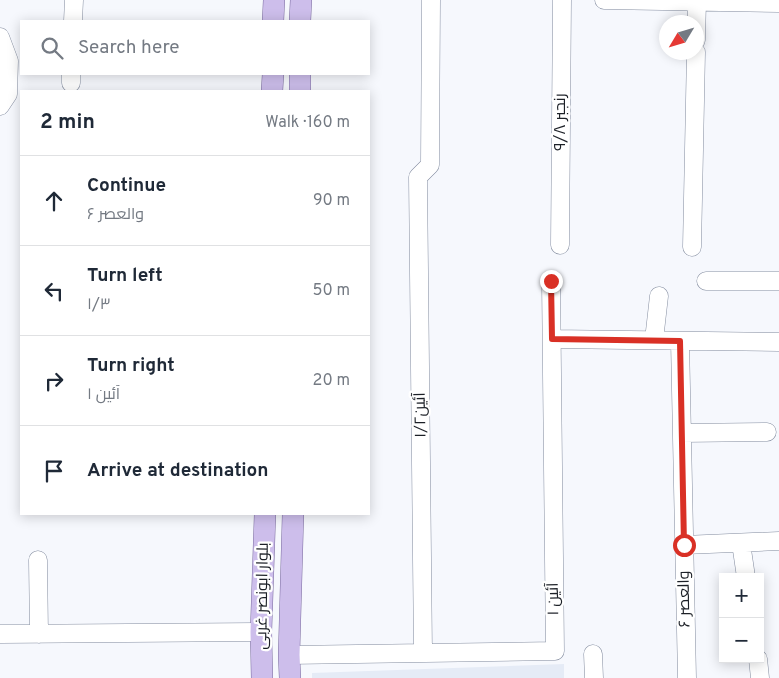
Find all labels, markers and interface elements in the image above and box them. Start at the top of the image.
north arrow [659,15,704,60]
search box [20,20,370,75]
icon: search [38,34,66,62]
text: Search here [78,36,180,60]
street label: رنجبر ۹/۸ [551,93,571,151]
text: 2 min [40,109,95,136]
text: Walk · 160 m [265,113,350,133]
text: Continue [87,174,166,198]
icon: ahead [40,187,68,215]
text: 90 m [313,191,350,211]
text: والعصر ۶ [87,205,144,225]
text: Turn left [87,264,163,288]
route end [540,270,563,293]
icon: left [40,277,68,305]
text: 50 m [313,281,350,301]
text: ۱/۳ [87,295,111,315]
text: Turn right [87,354,175,378]
icon: right [40,367,68,395]
text: 20 m [313,371,350,391]
text: آئین ۱ [87,385,120,405]
street label: ۱/۲آئین [411,391,431,438]
icon: arrive [40,457,68,485]
text: Arrive at destination [87,459,268,483]
route start [673,534,696,557]
street label: بلوار ابونصر غربی [252,542,274,650]
street label: والعصر ۶ [675,570,695,628]
map controls [719,573,764,663]
button: + [719,573,764,618]
street label: آئین ۱ [544,582,564,616]
button: − [719,618,764,663]

